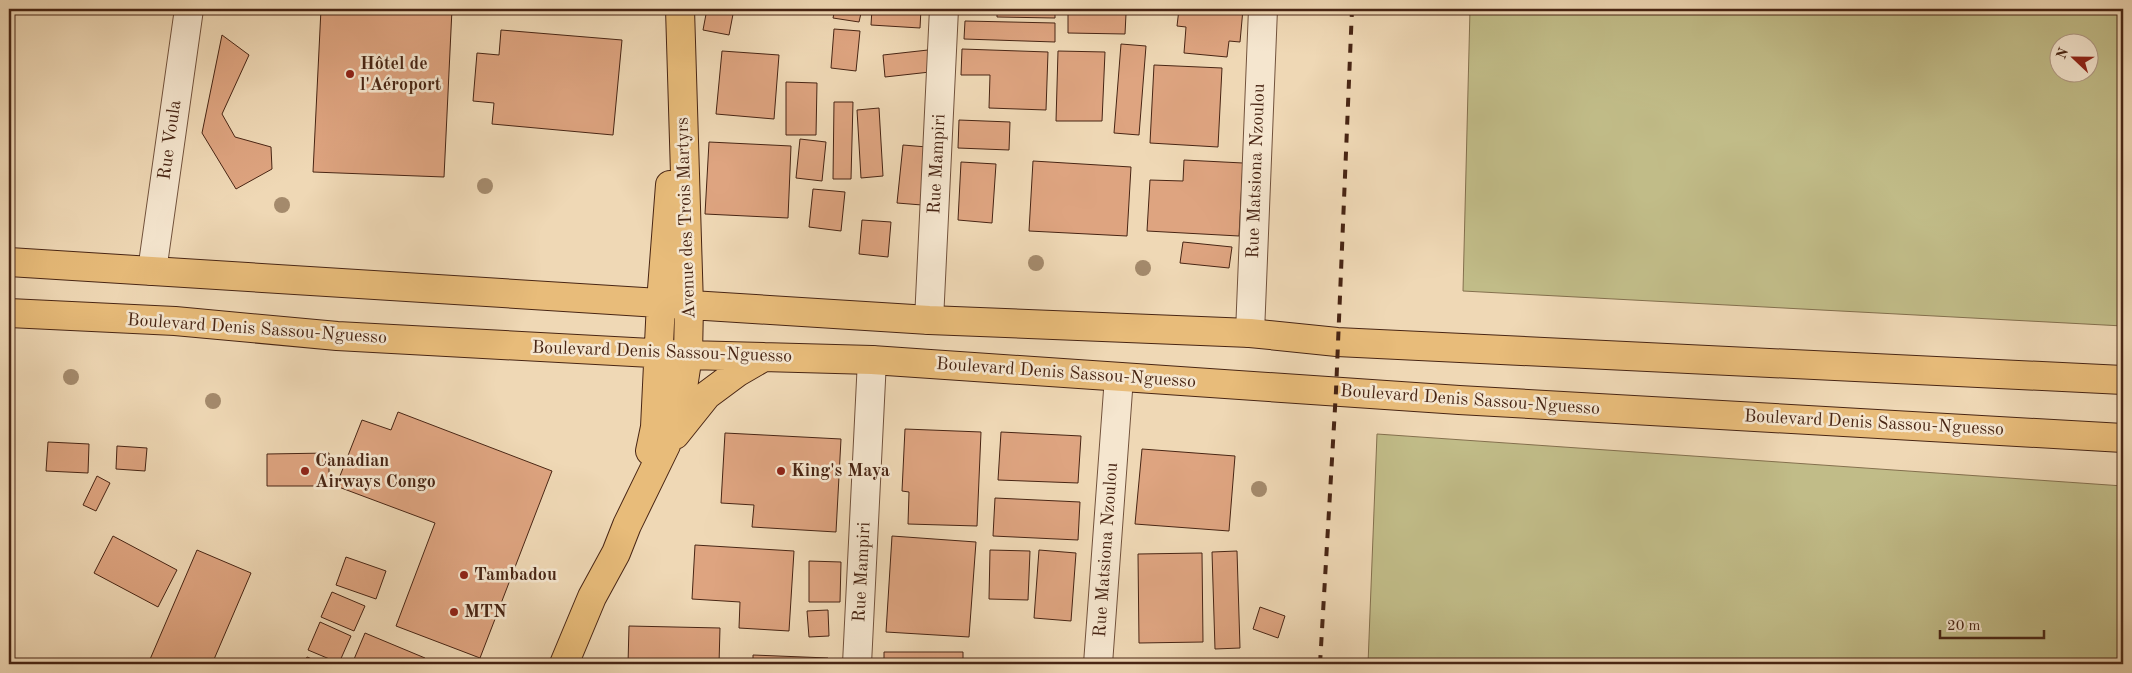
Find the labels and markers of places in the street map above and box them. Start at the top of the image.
place label: Hôtel de l'Aéroport [360,55,442,94]
marker: Hôtel de l'Aéroport [344,68,356,80]
place label: Canadian Airways Congo [315,452,436,491]
place label: King's Maya [791,462,890,480]
marker: Canadian Airways Congo [299,465,311,477]
marker: King's Maya [775,465,787,477]
place label: Tambadou [474,566,557,584]
marker: Tambadou [458,569,470,581]
place label: MTN [464,603,507,621]
marker: MTN [448,606,460,618]

